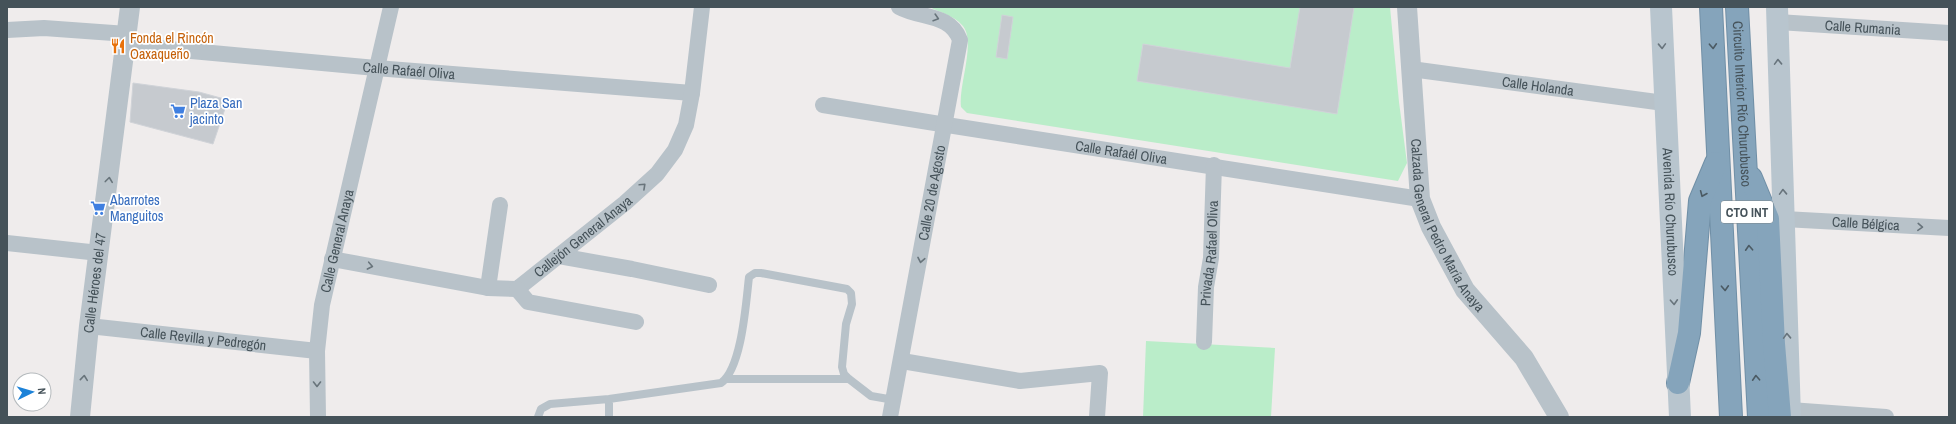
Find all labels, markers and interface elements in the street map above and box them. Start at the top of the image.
one-way arrow [932,13,939,22]
street label: Calle Rumania [1824,16,1902,39]
street label: Circuito Interior Río Churubusco [1729,20,1756,187]
place label: Fonda el Rincón Oaxaqueño [130,29,214,63]
restaurant icon: Fonda el Rincón Oaxaqueño [109,37,127,55]
one-way arrow [1658,43,1667,49]
one-way arrow [1709,43,1717,49]
street label: Calle Rafaél Oliva [362,58,456,83]
one-way arrow [1774,59,1783,65]
street label: Calle Holanda [1501,72,1575,100]
place label: Plaza San jacinto [189,94,242,128]
supermarket icon: Plaza San jacinto [169,102,187,120]
street label: Calle Rafaél Oliva [1074,136,1169,168]
street label: Calzada General Pedro María Anaya [1407,138,1489,316]
street label: Calle 20 de Agosto [914,144,949,242]
street label: Avenida Río Churubusco [1658,146,1682,276]
one-way arrow [104,177,113,183]
one-way arrow [638,184,646,191]
street label: Calle General Anaya [316,187,358,294]
one-way arrow [1779,189,1787,195]
one-way arrow [1700,190,1708,198]
place label: Abarrotes Manguitos [109,191,164,225]
street label: Callejón General Anaya [530,191,636,281]
supermarket icon: Abarrotes Manguitos [89,199,107,217]
street label: Privada Rafael Oliva [1196,200,1222,306]
road number: CTO INT [1721,201,1773,223]
street label: Calle Bélgica [1832,213,1901,234]
one-way arrow [1917,222,1923,231]
street label: Calle Héroes del 47 [79,232,110,334]
one-way arrow [1745,245,1753,251]
one-way arrow [917,257,925,263]
one-way arrow [367,261,373,270]
one-way arrow [1720,285,1729,291]
one-way arrow [1670,299,1678,305]
street label: Calle Revilla y Pedregón [139,323,267,354]
one-way arrow [1783,333,1792,339]
north arrow [12,372,52,412]
one-way arrow [79,375,88,381]
one-way arrow [1752,375,1761,381]
one-way arrow [313,381,321,387]
text: N [35,387,49,395]

